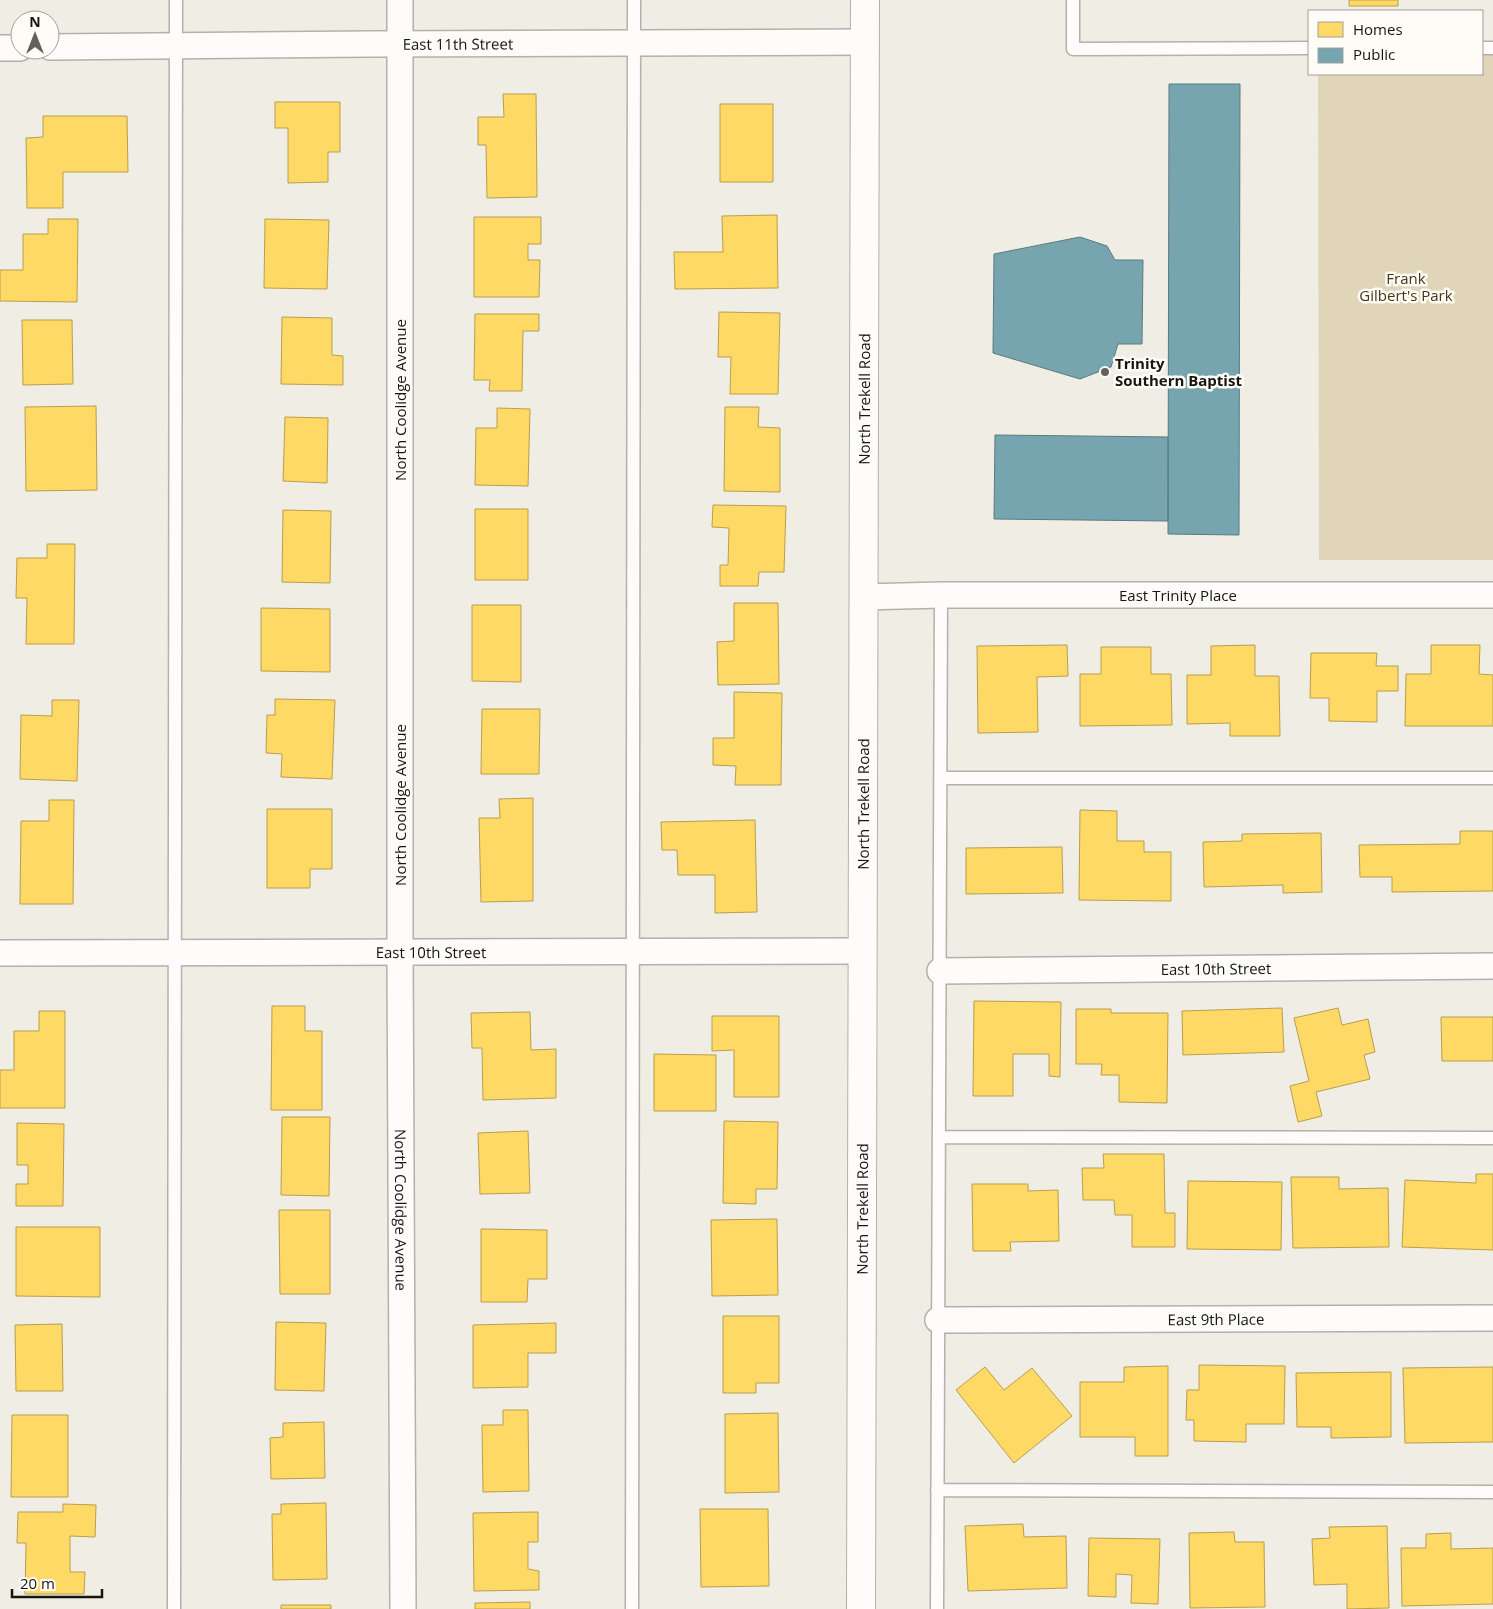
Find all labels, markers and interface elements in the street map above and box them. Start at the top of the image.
north arrow [10,10,60,60]
legend [1308,10,1483,75]
text: N [29,12,41,31]
text: Homes [1353,19,1403,39]
street label: East 11th Street [403,33,513,54]
text: Public [1353,44,1395,64]
park label: Frank Gilbert's Park [1359,268,1453,305]
street label: North Coolidge Avenue [390,319,410,481]
street label: North Trekell Road [854,333,874,465]
place label: Trinity Southern Baptist [1115,353,1242,390]
marker: Trinity Southern Baptist [1099,366,1111,378]
street label: East Trinity Place [1119,585,1237,605]
street label: North Coolidge Avenue [390,724,410,886]
street label: North Trekell Road [853,738,873,870]
street label: East 10th Street [376,942,486,962]
street label: East 10th Street [1161,958,1271,979]
street label: North Coolidge Avenue [391,1129,412,1291]
street label: North Trekell Road [852,1143,872,1275]
street label: East 9th Place [1167,1309,1265,1329]
scale bar [12,1566,102,1598]
text: 20 m [20,1573,55,1593]

